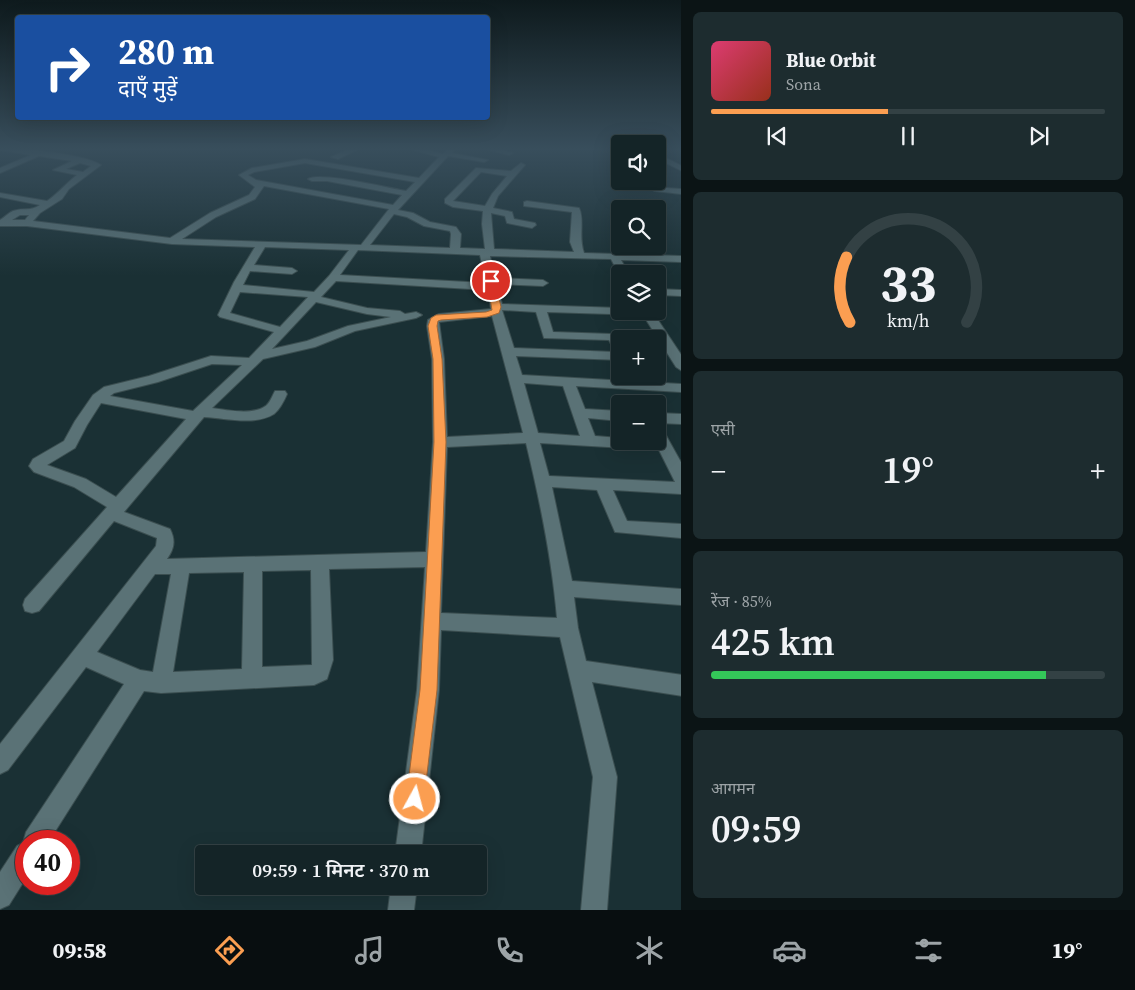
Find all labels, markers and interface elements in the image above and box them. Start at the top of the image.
text: 280 m [118,28,214,76]
icon: right [35,35,100,100]
text: Blue Orbit [786,47,876,73]
text: दाएँ मुड़ें [118,73,178,103]
text: Sona [786,73,821,95]
icon: previous [763,122,791,150]
icon: pause [894,122,922,150]
icon: next [1025,122,1053,150]
map controls [611,135,666,450]
button: sound [611,135,666,190]
button: search [611,200,666,255]
text: 33 [880,247,936,318]
pin [470,260,512,302]
button: layers [611,265,666,320]
icon: arrive [477,267,505,295]
text: km/h [887,308,930,333]
button: + [611,330,666,385]
button: − [611,395,666,450]
text: एसी [711,418,735,440]
text: 19° [882,444,934,496]
text: − [711,452,726,490]
text: + [1090,452,1105,490]
text: रेंज · 85% [711,590,772,612]
text: 425 km [711,616,835,668]
position arrow [388,772,440,824]
text: आगमन [711,777,755,799]
text: 09:59 [711,803,801,855]
speed limit sign: 40 [15,830,80,895]
text: 09:59 · 1 मिनट · 370 m [252,857,430,883]
icon: directions [212,933,247,968]
icon: music [352,933,387,968]
icon: phone [492,933,527,968]
icon: climate [632,933,667,968]
icon: car [772,933,807,968]
icon: filters [911,933,946,968]
text: 09:58 [52,935,107,965]
text: 19° [1051,935,1083,965]

